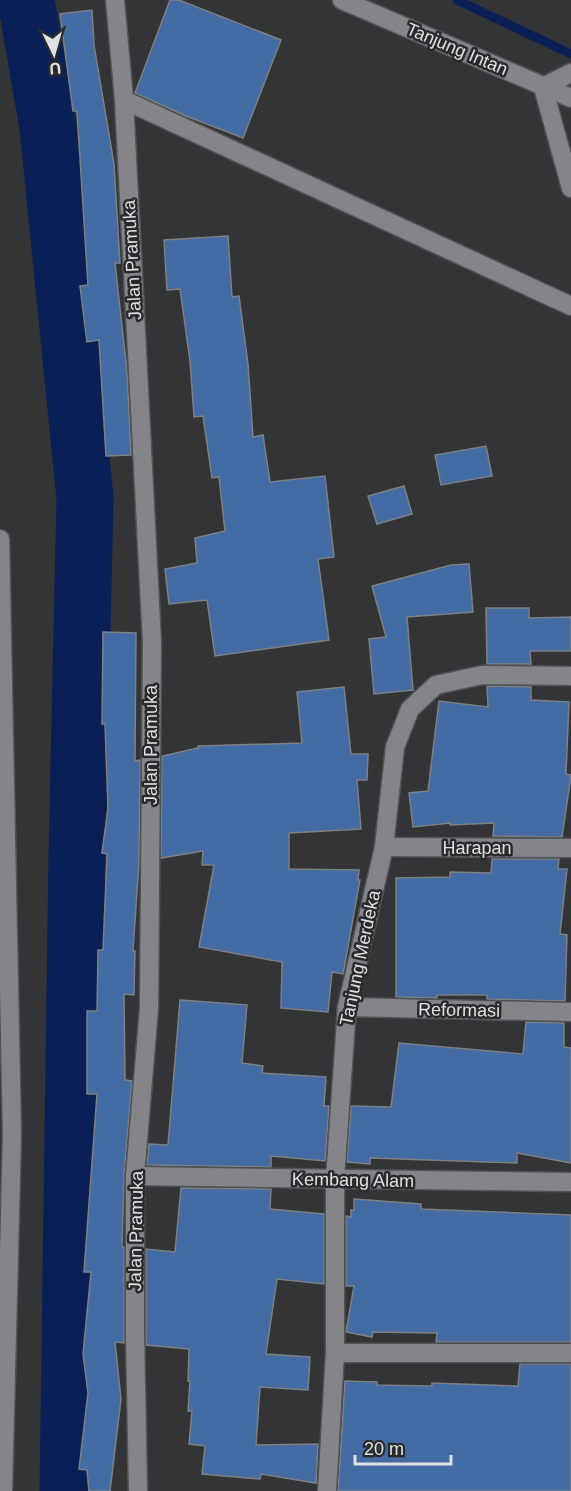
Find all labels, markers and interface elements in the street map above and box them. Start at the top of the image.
street label: Tanjung Intan [403,19,511,79]
north arrow [24,24,84,84]
text: U [49,59,62,77]
street label: Jalan Pramuka [119,199,145,320]
street label: Jalan Pramuka [141,684,161,805]
street label: Harapan [442,838,512,858]
street label: Tanjung Merdeka [336,887,384,1028]
street label: Reformasi [418,999,500,1021]
street label: Kembang Alam [292,1169,414,1191]
street label: Jalan Pramuka [125,1170,147,1291]
scale bar [355,1428,451,1466]
text: 20 m [364,1439,404,1459]

